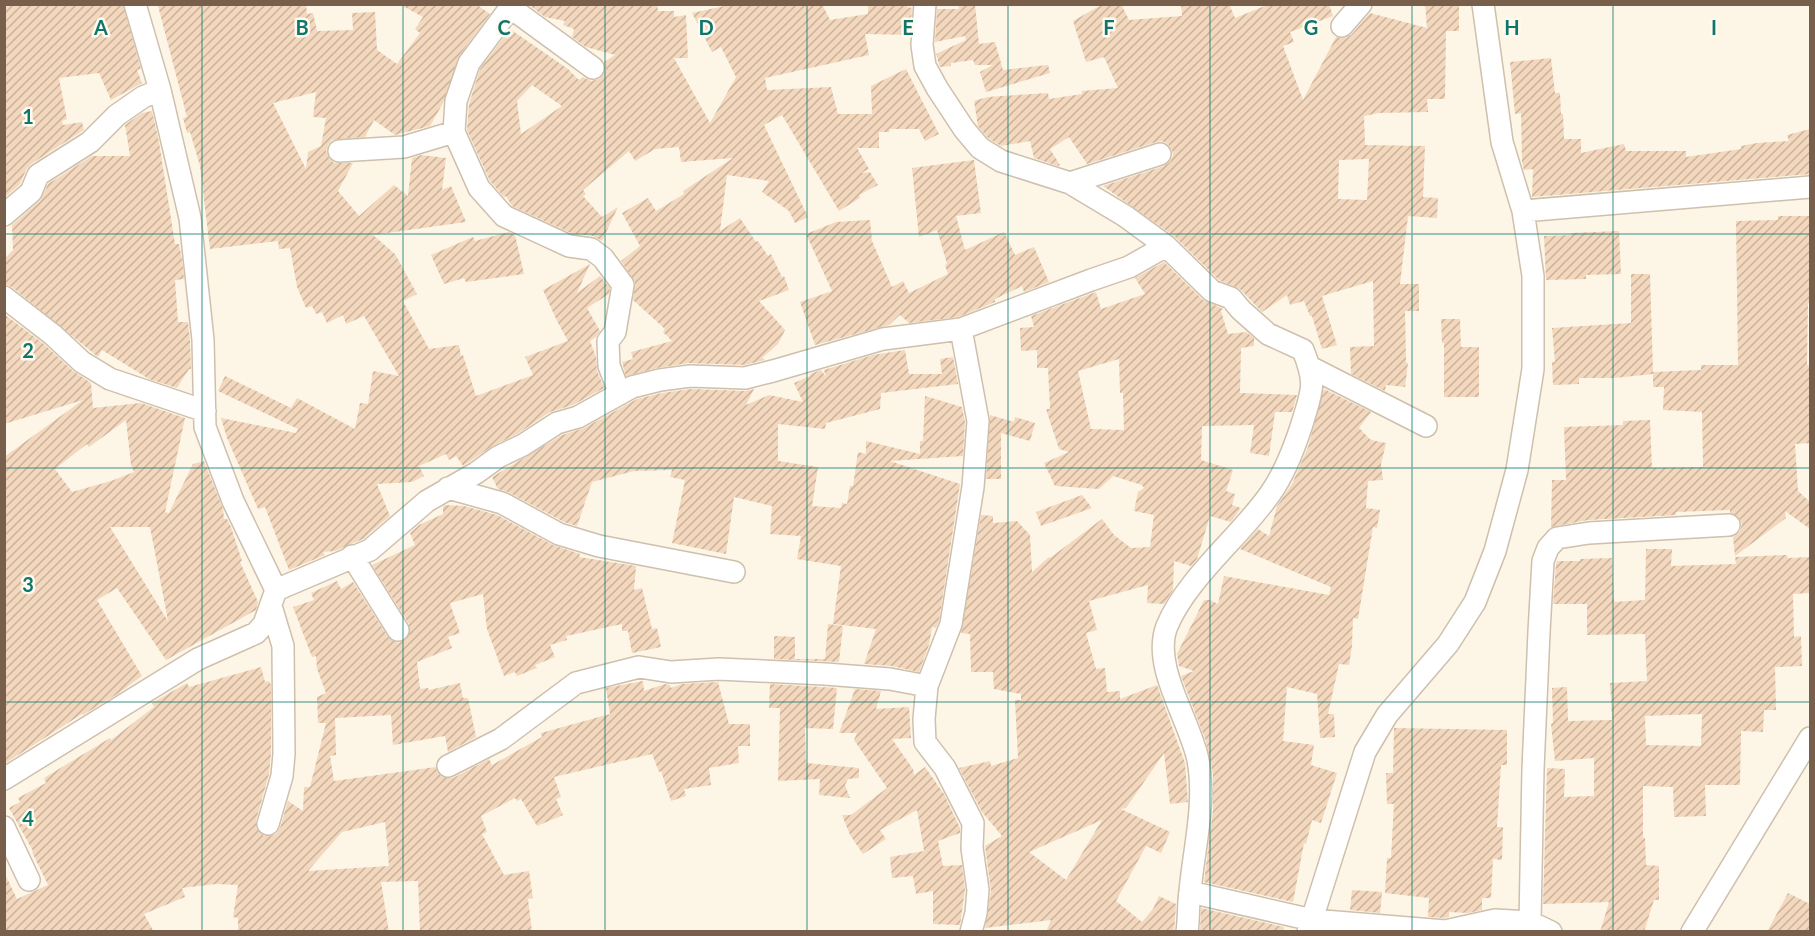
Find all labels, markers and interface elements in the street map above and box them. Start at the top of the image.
text: A [93,15,108,39]
text: B [295,15,309,39]
text: C [497,15,511,39]
text: D [698,15,714,39]
text: E [902,15,914,39]
text: F [1103,15,1115,39]
text: G [1304,15,1318,39]
text: H [1504,15,1520,39]
text: I [1711,15,1717,39]
text: 1 [22,104,34,128]
text: 2 [22,338,34,362]
text: 3 [22,572,34,596]
text: 4 [22,806,34,830]

